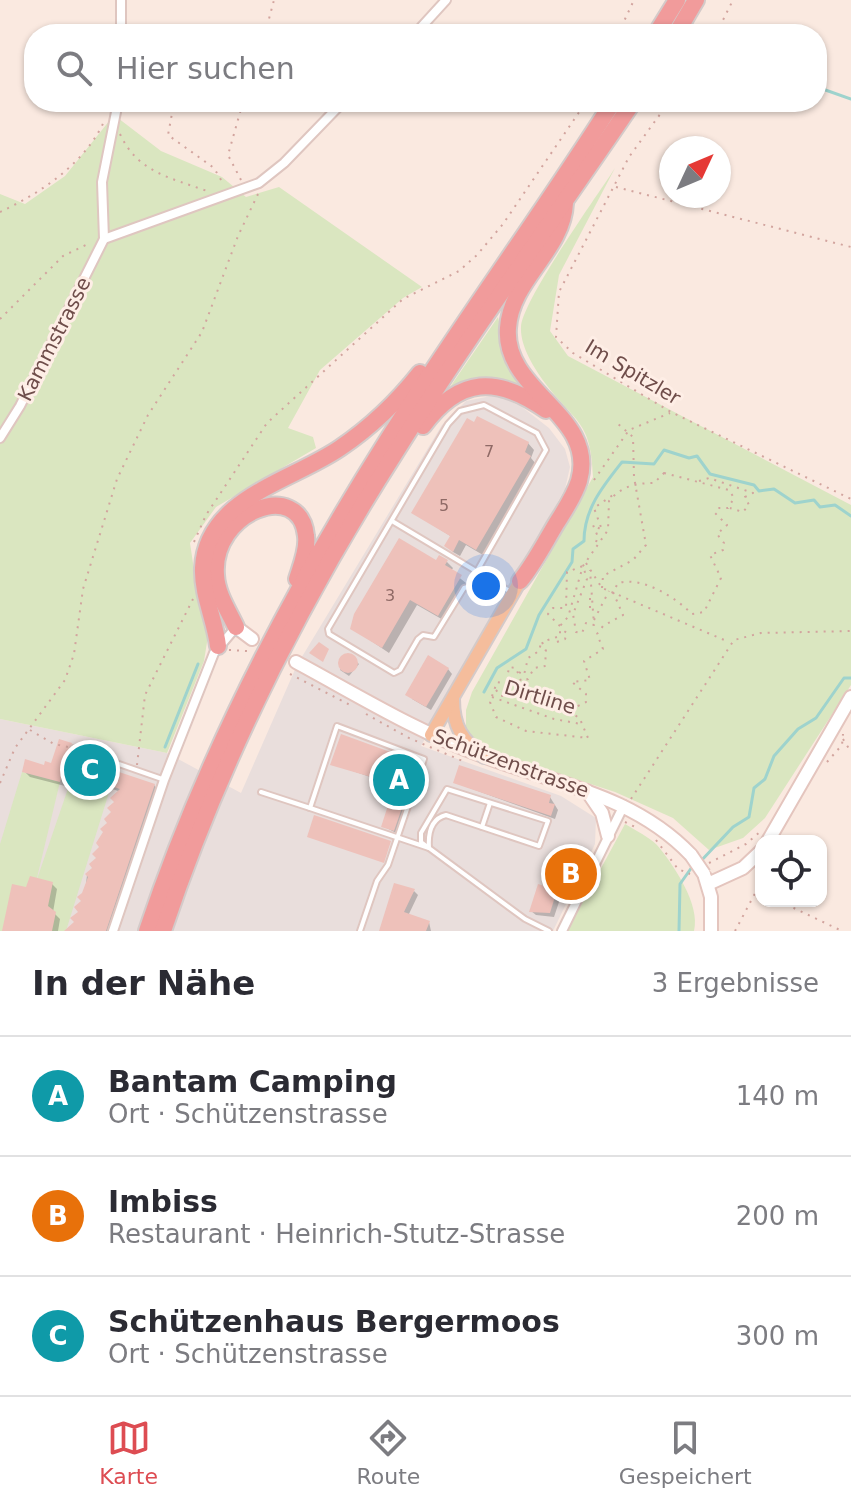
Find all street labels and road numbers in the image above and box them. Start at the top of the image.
street label: Kammstrasse [12,273,96,405]
street label: Im Spitzler [581,334,686,410]
street label: Dirtline [502,675,578,719]
street label: Schützenstrasse [430,724,592,802]

